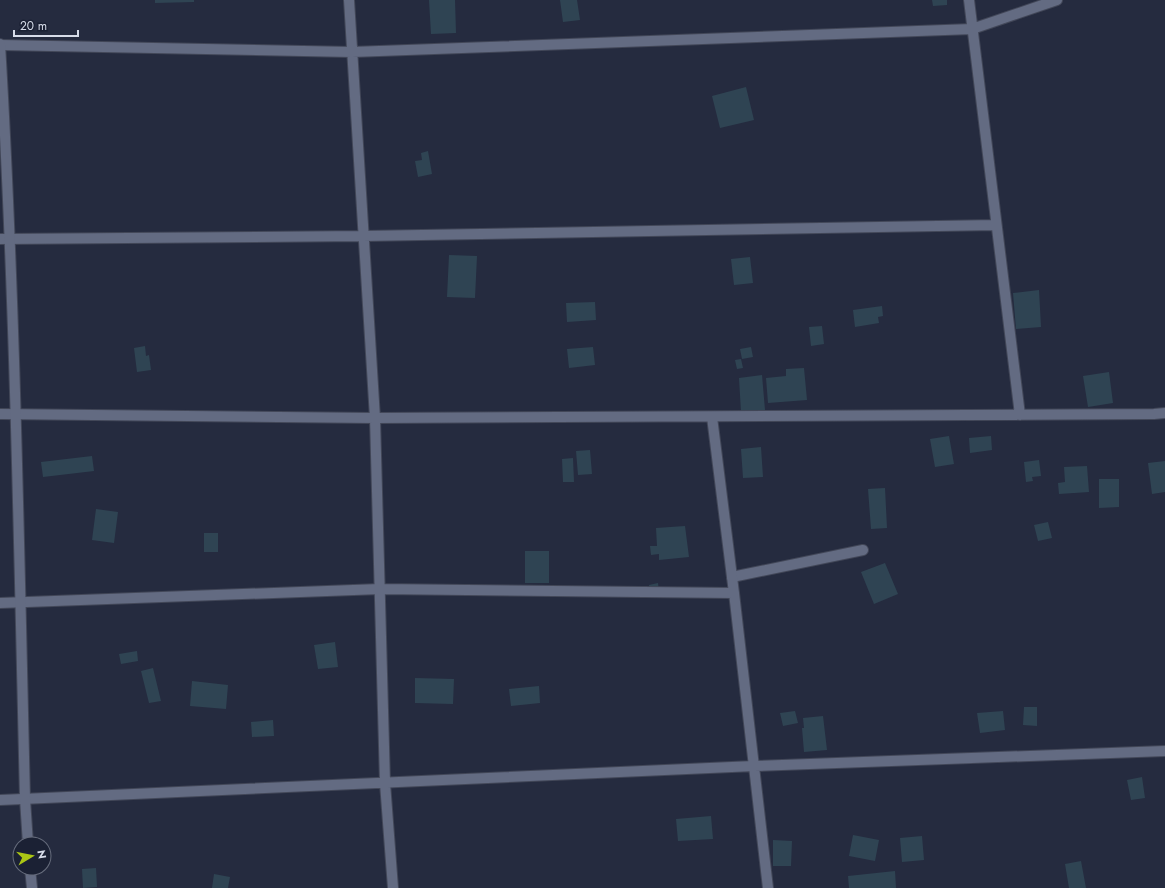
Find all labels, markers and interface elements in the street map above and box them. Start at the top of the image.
scale bar [14,12,78,38]
text: 20 m [20,17,47,35]
north arrow [12,836,52,876]
text: N [33,849,50,860]

